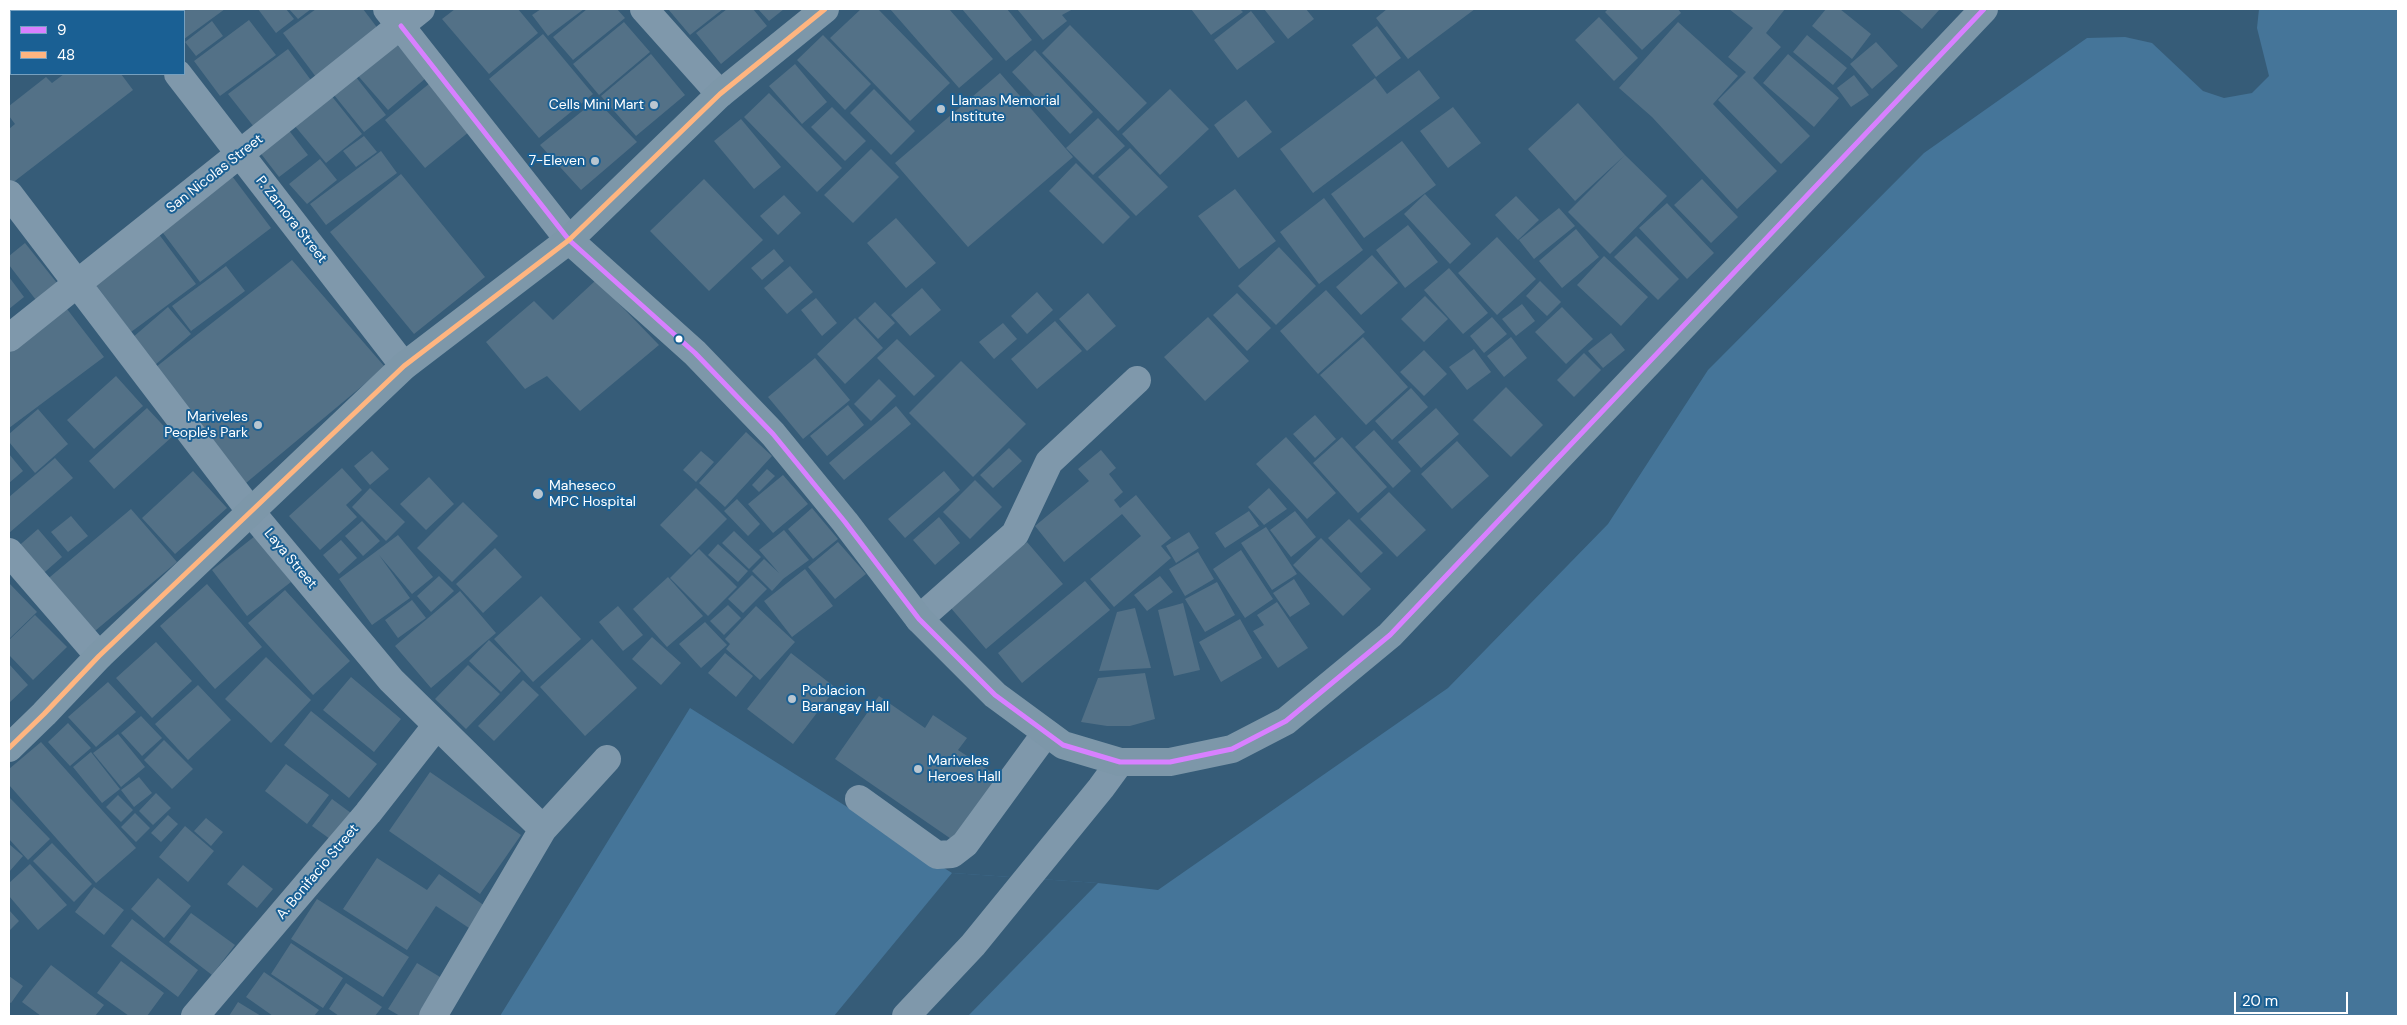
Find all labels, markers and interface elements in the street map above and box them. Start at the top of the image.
legend [10,10,185,75]
text: 9 [57,20,66,40]
text: 48 [57,45,75,65]
place label: Llamas Memorial Institute [951,93,1060,125]
place label: Cells Mini Mart [549,97,644,113]
marker: Cells Mini Mart [648,99,660,111]
marker: Llamas Memorial Institute [935,103,947,115]
street label: San Nicolas Street [163,131,267,217]
place label: 7-Eleven [529,153,585,169]
marker: 7-Eleven [589,155,601,167]
street label: P. Zamora Street [252,173,330,267]
unlabelled marker [674,334,684,344]
place label: Mariveles People's Park [164,409,248,442]
marker: Mariveles People's Park [252,419,264,431]
place label: Maheseco MPC Hospital [549,478,636,511]
marker: Maheseco MPC Hospital [531,487,545,501]
street label: Laya Street [260,526,320,592]
place label: Poblacion Barangay Hall [802,683,889,716]
marker: Poblacion Barangay Hall [786,693,798,705]
place label: Mariveles Heroes Hall [928,753,1001,786]
marker: Mariveles Heroes Hall [912,763,924,775]
street label: A. Bonifacio Street [273,821,363,923]
scale bar [2237,982,2351,1014]
text: 20 m [2242,991,2278,1011]

